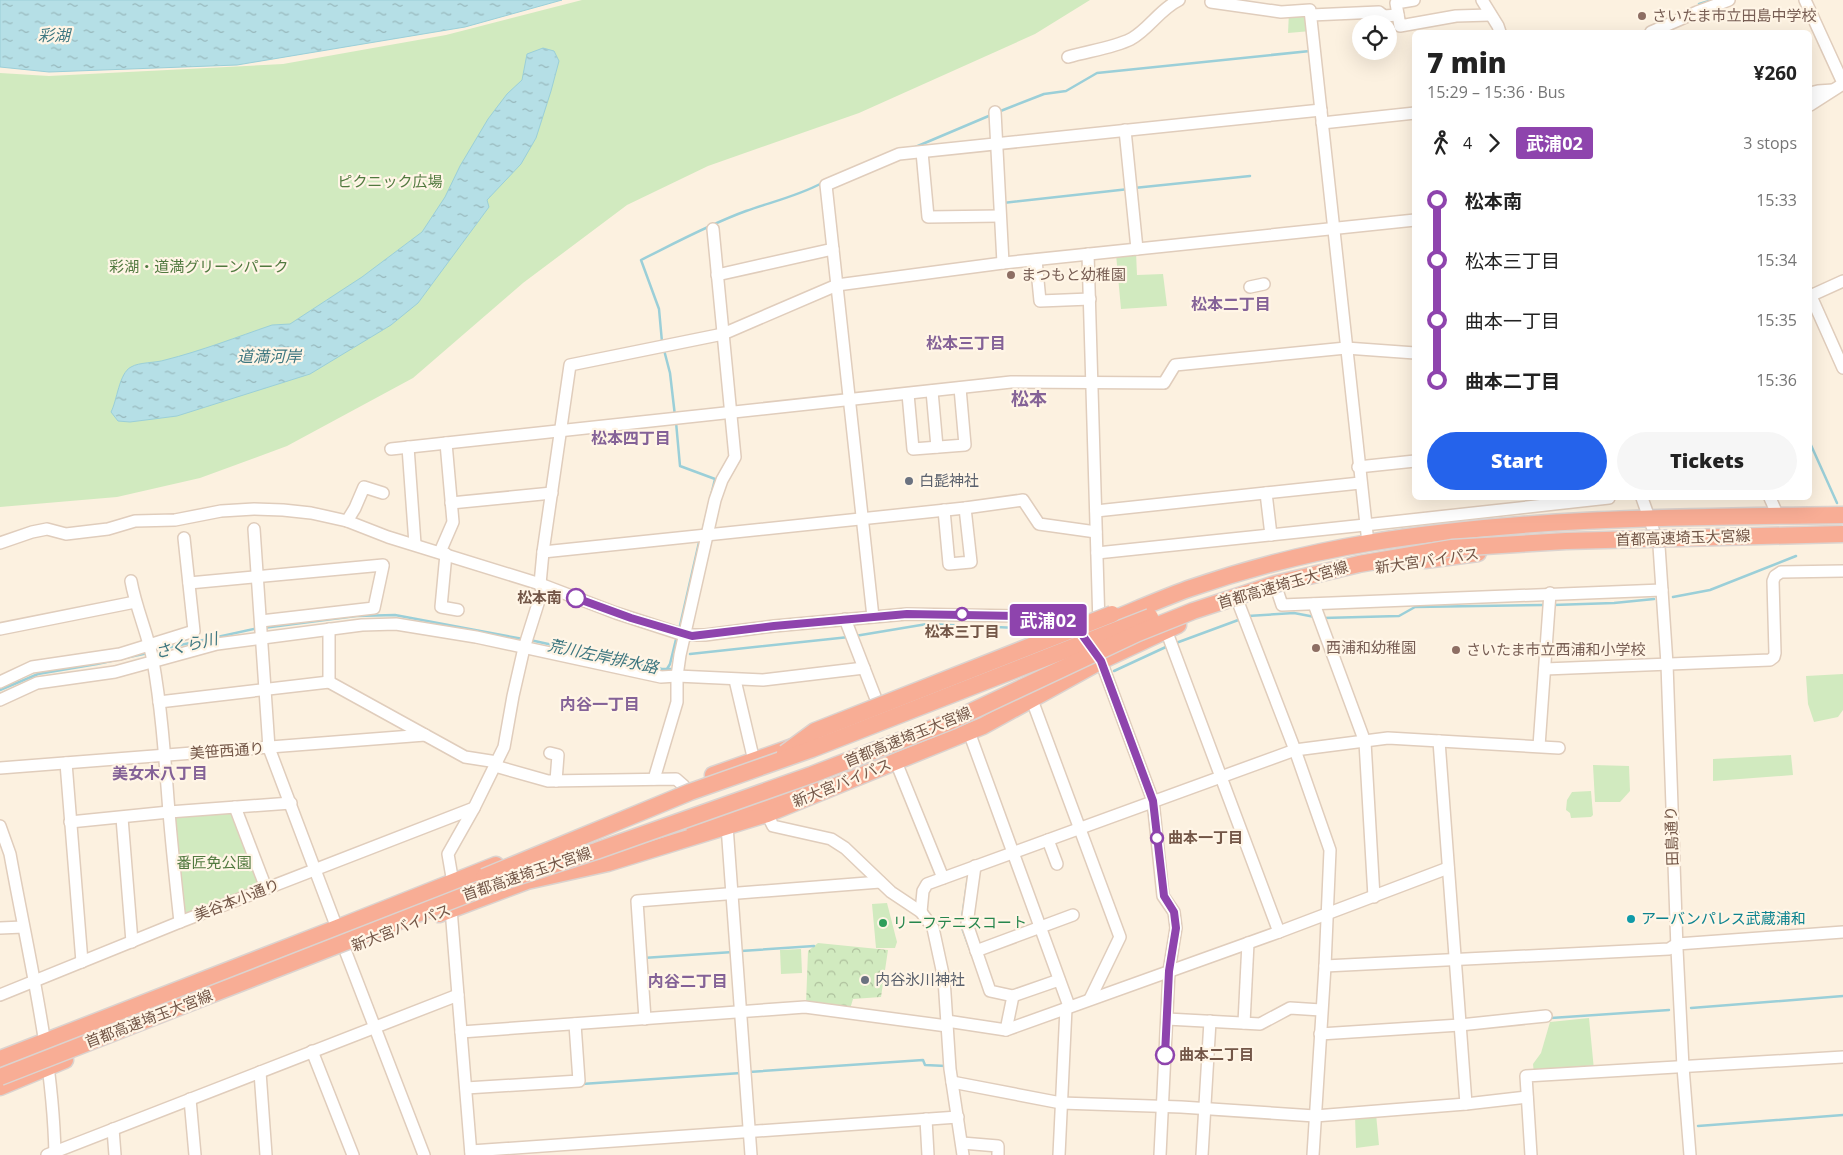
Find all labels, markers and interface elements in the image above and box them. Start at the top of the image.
place label: さいたま市立田島中学校 [1652,5,1817,25]
marker: さいたま市立田島中学校 [1636,10,1648,22]
map controls [1352,15,1397,60]
button: locate [1352,15,1397,60]
water label: 彩湖 [38,24,73,46]
text: 7 min [1427,43,1507,81]
text: ¥260 [1754,60,1797,86]
text: 15:29 – 15:36 · Bus [1427,81,1565,103]
icon: walk [1427,129,1455,157]
icon: forward [1480,129,1508,157]
text: 武浦02 [1526,131,1583,155]
text: 4 [1463,132,1472,154]
text: 3 stops [1743,132,1797,154]
park label: ピクニック広場 [337,171,443,191]
text: 松本南 [1465,188,1522,214]
text: 15:33 [1756,189,1797,211]
text: 松本三丁目 [1465,248,1560,274]
text: 15:34 [1756,249,1797,271]
park label: 彩湖・道満グリーンパーク [109,256,289,276]
place label: まつもと幼稚園 [1021,264,1126,284]
marker: まつもと幼稚園 [1005,269,1017,281]
district label: 松本二丁目 [1191,293,1271,315]
text: 曲本一丁目 [1465,308,1560,334]
text: 15:35 [1756,309,1797,331]
district label: 松本三丁目 [926,332,1006,354]
water label: 道満河岸 [237,345,303,367]
text: 曲本二丁目 [1465,368,1560,394]
text: 15:36 [1756,369,1797,391]
district label: 松本 [1011,386,1047,410]
district label: 松本四丁目 [591,427,671,449]
button: Start [1427,432,1607,490]
button: Tickets [1617,432,1797,490]
place label: 白髭神社 [919,470,979,490]
marker: 白髭神社 [903,475,915,487]
street label: 首都高速埼玉大宮線 [1615,525,1751,549]
street label: 新大宮バイパス [1374,543,1480,577]
street label: 首都高速埼玉大宮線 [1215,556,1350,612]
place label: 松本南 [517,587,562,607]
marker: 松本南 [566,588,586,608]
line badge: 武浦02 [1013,604,1083,636]
marker: 松本三丁目 [955,607,969,621]
text: 武浦02 [1020,608,1076,632]
place label: 松本三丁目 [924,621,1000,641]
water label: さくら川 [152,627,222,663]
water label: 荒川左岸排水路 [546,634,662,679]
place label: 西浦和幼稚園 [1326,637,1416,657]
place label: さいたま市立西浦和小学校 [1466,639,1646,659]
marker: 西浦和幼稚園 [1310,642,1322,654]
marker: さいたま市立西浦和小学校 [1450,644,1462,656]
district label: 内谷一丁目 [560,693,640,715]
street label: 首都高速埼玉大宮線 [841,702,974,771]
street label: 美笹西通り [189,737,265,763]
street label: 新大宮バイパス [789,753,894,811]
district label: 美女木八丁目 [112,762,208,784]
street label: 田島通り [1660,806,1682,866]
place label: 曲本一丁目 [1168,827,1243,847]
marker: 曲本一丁目 [1150,831,1164,845]
street label: 首都高速埼玉大宮線 [460,842,594,904]
park label: 番匠免公園 [176,852,252,872]
street label: 美谷本小通り [191,874,282,925]
street label: 新大宮バイパス [348,899,453,955]
place label: アーバンパレス武蔵浦和 [1641,908,1806,928]
place label: リーフテニスコート [893,912,1027,932]
marker: アーバンパレス武蔵浦和 [1625,913,1637,925]
marker: リーフテニスコート [877,917,889,929]
place label: 内谷氷川神社 [875,969,965,989]
district label: 内谷二丁目 [648,970,728,992]
marker: 内谷氷川神社 [859,974,871,986]
street label: 首都高速埼玉大宮線 [82,985,215,1052]
place label: 曲本二丁目 [1179,1044,1254,1064]
marker: 曲本二丁目 [1155,1045,1175,1065]

